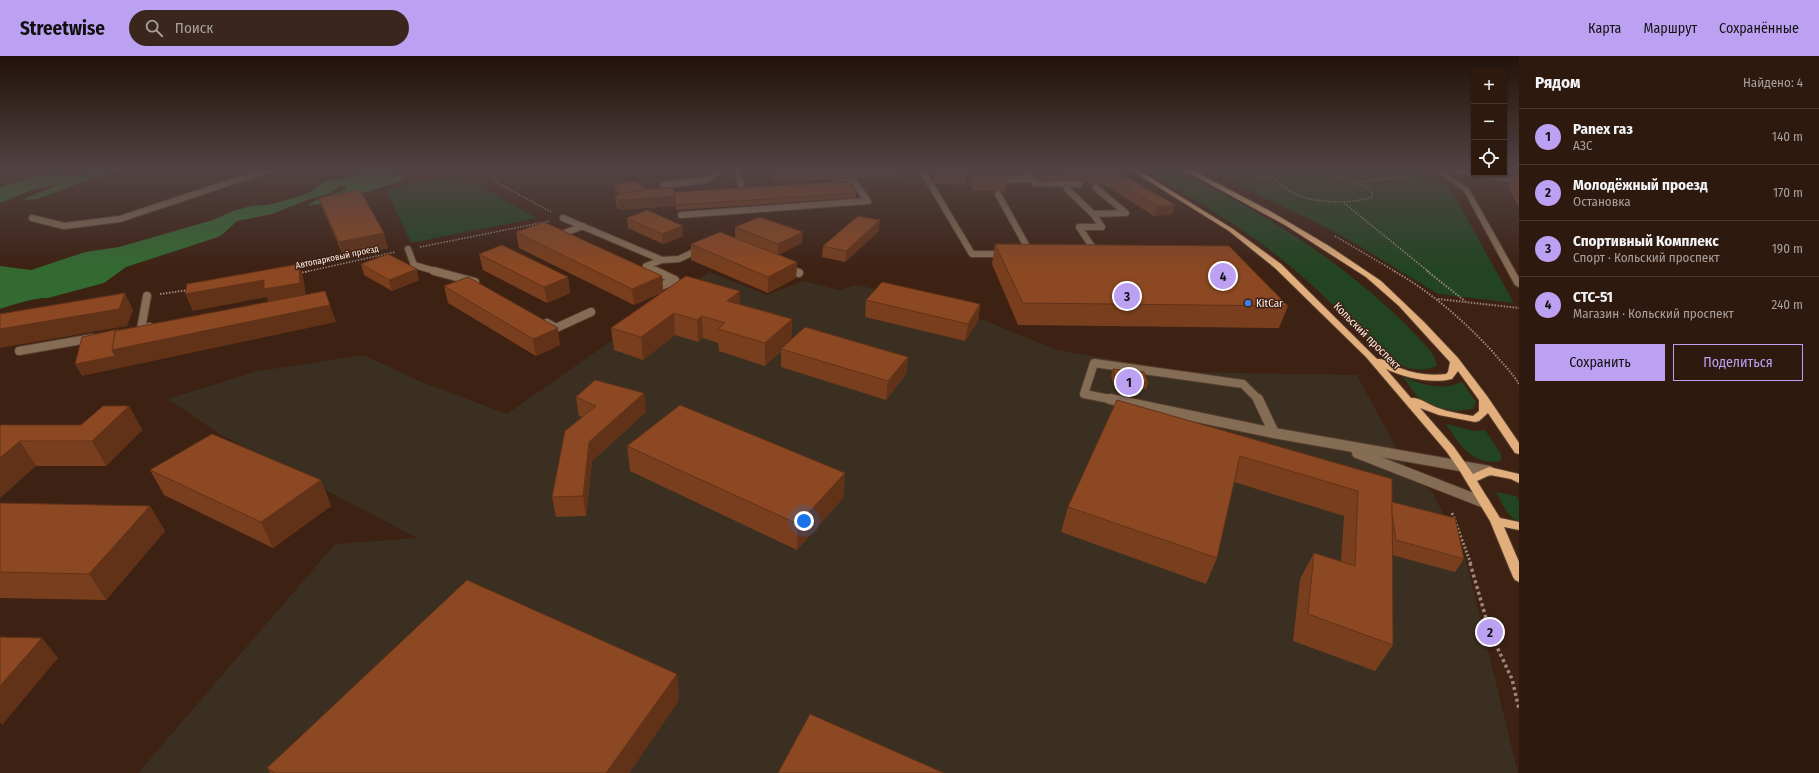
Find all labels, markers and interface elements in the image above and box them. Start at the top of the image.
search box [129,10,409,46]
text: Streetwise [20,17,105,40]
icon: search [143,17,165,39]
text: Поиск [175,19,213,37]
text: Карта [1588,20,1621,37]
text: Маршрут [1643,20,1697,37]
text: Сохранённые [1719,20,1799,37]
map controls [1471,68,1507,176]
button: + [1471,68,1507,104]
text: Рядом [1535,72,1580,93]
text: Найдено: 4 [1743,75,1803,90]
button: − [1471,104,1507,140]
text: Panex газ [1573,120,1633,138]
text: 1 [1545,129,1551,144]
text: 140 m [1772,129,1803,144]
text: АЗС [1573,138,1593,153]
button: locate [1471,140,1507,176]
text: Молодёжный проезд [1573,176,1708,194]
text: 2 [1545,185,1551,200]
text: 170 m [1773,185,1803,200]
text: Остановка [1573,194,1631,209]
text: Спортивный Комплекс [1573,232,1719,250]
text: 3 [1545,241,1551,256]
text: 190 m [1772,241,1803,256]
street label: Автопарковый проезд [295,243,380,271]
text: Спорт · Кольский проспект [1573,250,1720,265]
pin: 4 [1210,261,1236,291]
pin: 3 [1114,281,1140,311]
text: СТС-51 [1573,288,1613,306]
place label: KitCar [1256,297,1283,310]
text: 4 [1545,297,1551,312]
text: 240 m [1771,297,1803,312]
marker: KitCar [1243,298,1253,308]
street label: Кольский проспект [1331,300,1404,373]
text: Магазин · Кольский проспект [1573,306,1734,321]
button: Сохранить [1535,344,1665,381]
button: Поделиться [1673,344,1803,381]
pin: 1 [1116,367,1142,397]
your location [794,511,814,531]
pin: 2 [1477,617,1503,647]

